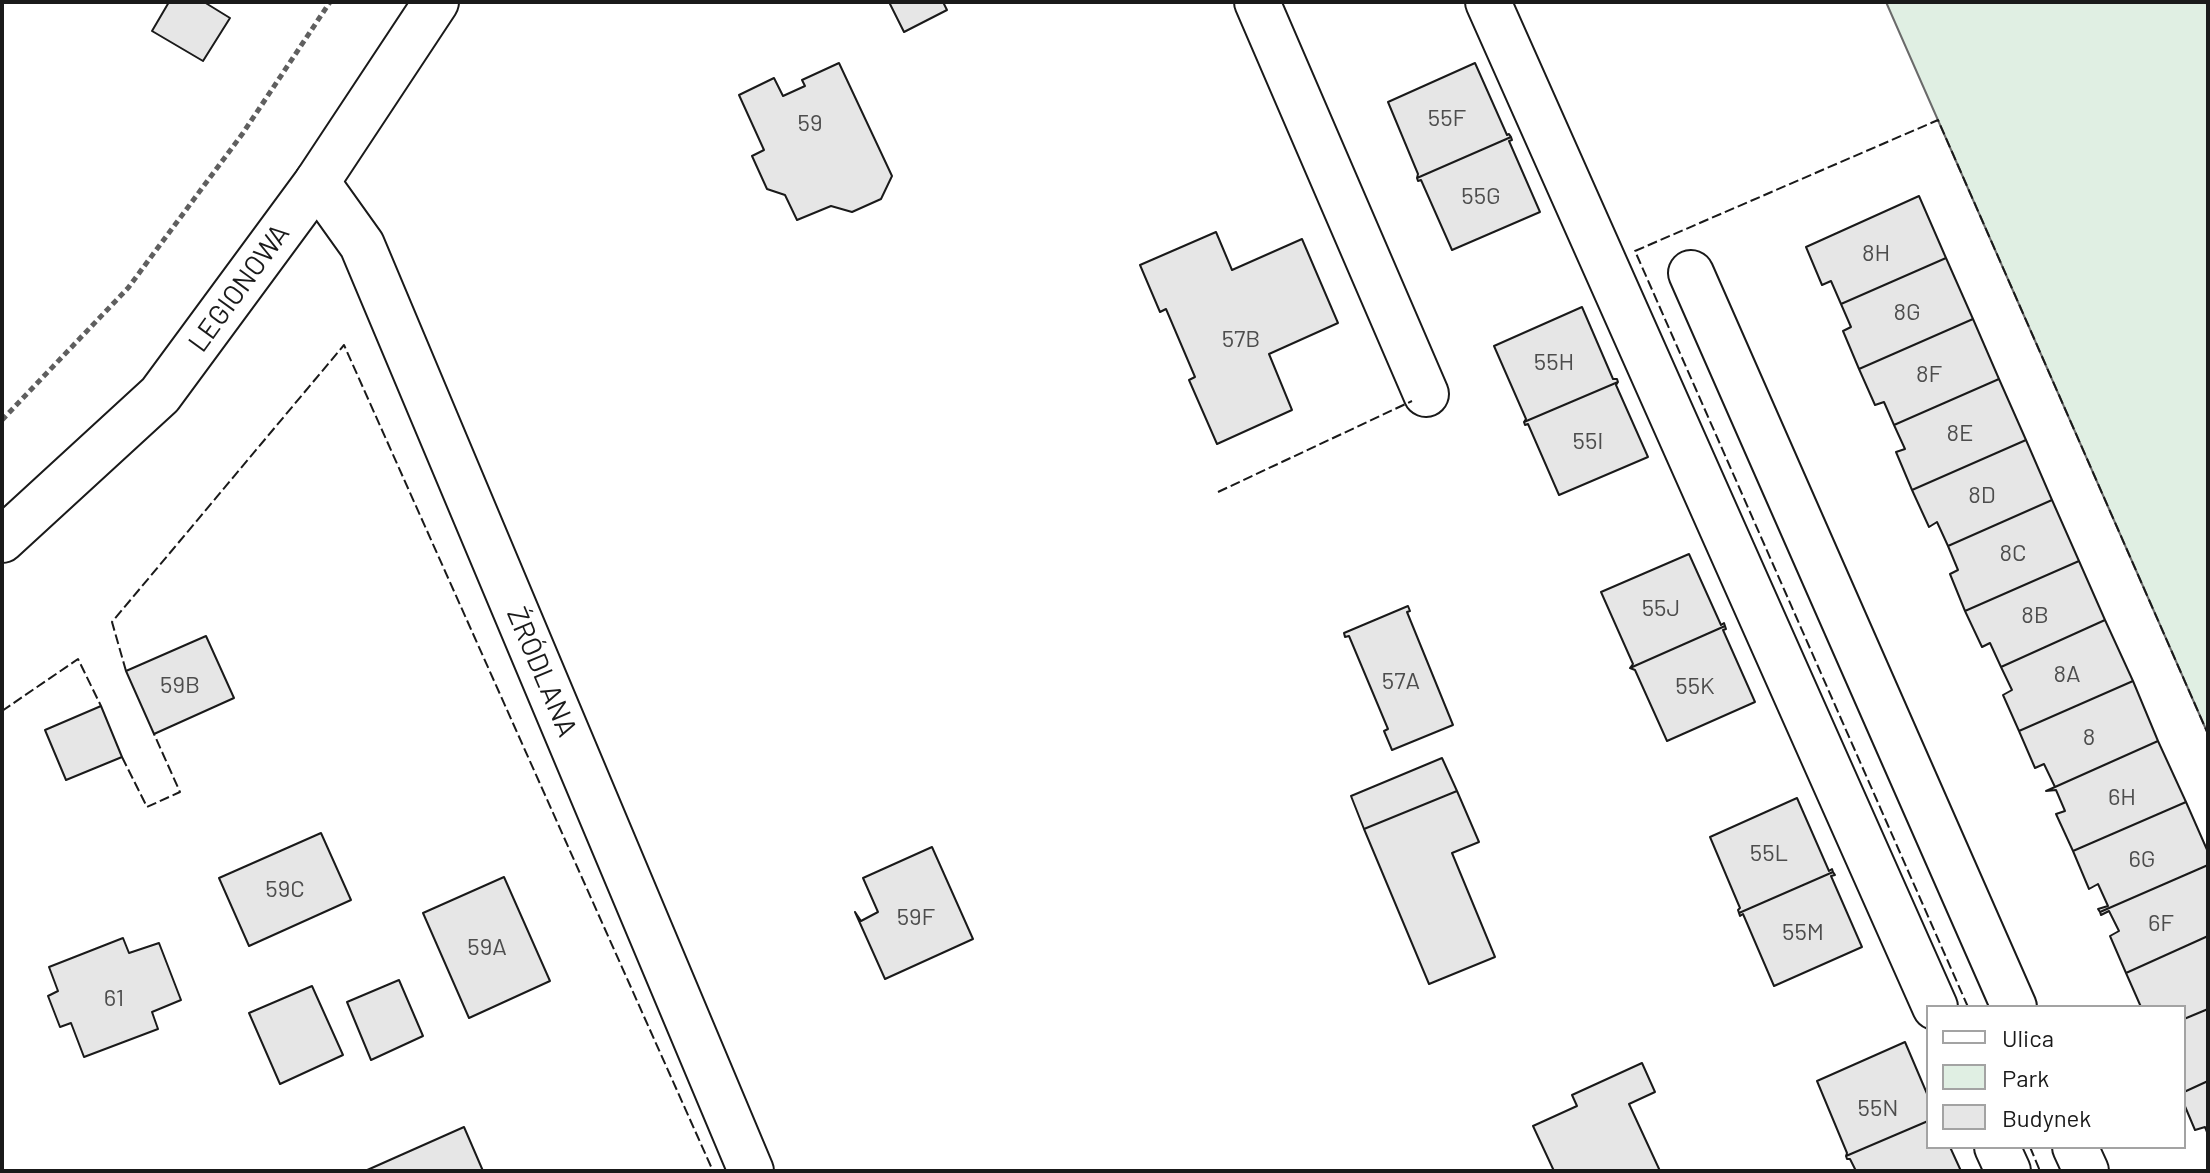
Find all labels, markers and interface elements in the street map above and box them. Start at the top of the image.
house number: 55F [1428,104,1466,132]
house number: 59 [798,109,822,137]
house number: 55G [1461,182,1501,210]
street label: LEGIONOWA [181,218,297,358]
house number: 8H [1862,239,1890,267]
house number: 8G [1893,298,1921,326]
house number: 57B [1222,325,1260,353]
house number: 55H [1534,348,1574,376]
house number: 8F [1916,360,1942,388]
house number: 8E [1946,419,1974,447]
house number: 55I [1573,427,1603,455]
house number: 8D [1968,481,1996,509]
house number: 8C [1999,539,2027,567]
house number: 55J [1642,594,1680,622]
house number: 8B [2021,601,2049,629]
street label: ŹRÓDLANA [500,602,584,742]
house number: 8A [2053,660,2081,688]
house number: 57A [1382,667,1420,695]
house number: 59B [160,671,200,699]
house number: 55K [1675,672,1715,700]
house number: 8 [2083,723,2095,751]
house number: 6H [2108,783,2136,811]
house number: 55L [1750,839,1788,867]
house number: 6G [2128,845,2156,873]
house number: 59C [265,875,305,903]
house number: 59F [897,903,935,931]
house number: 6F [2148,909,2174,937]
house number: 55M [1782,918,1824,946]
house number: 59A [467,933,507,961]
house number: 61 [104,984,124,1012]
legend [1926,1005,2186,1149]
text: Ulica [2002,1023,2054,1052]
text: Park [2002,1063,2049,1092]
house number: 55N [1858,1094,1898,1122]
text: Budynek [2002,1103,2091,1132]

